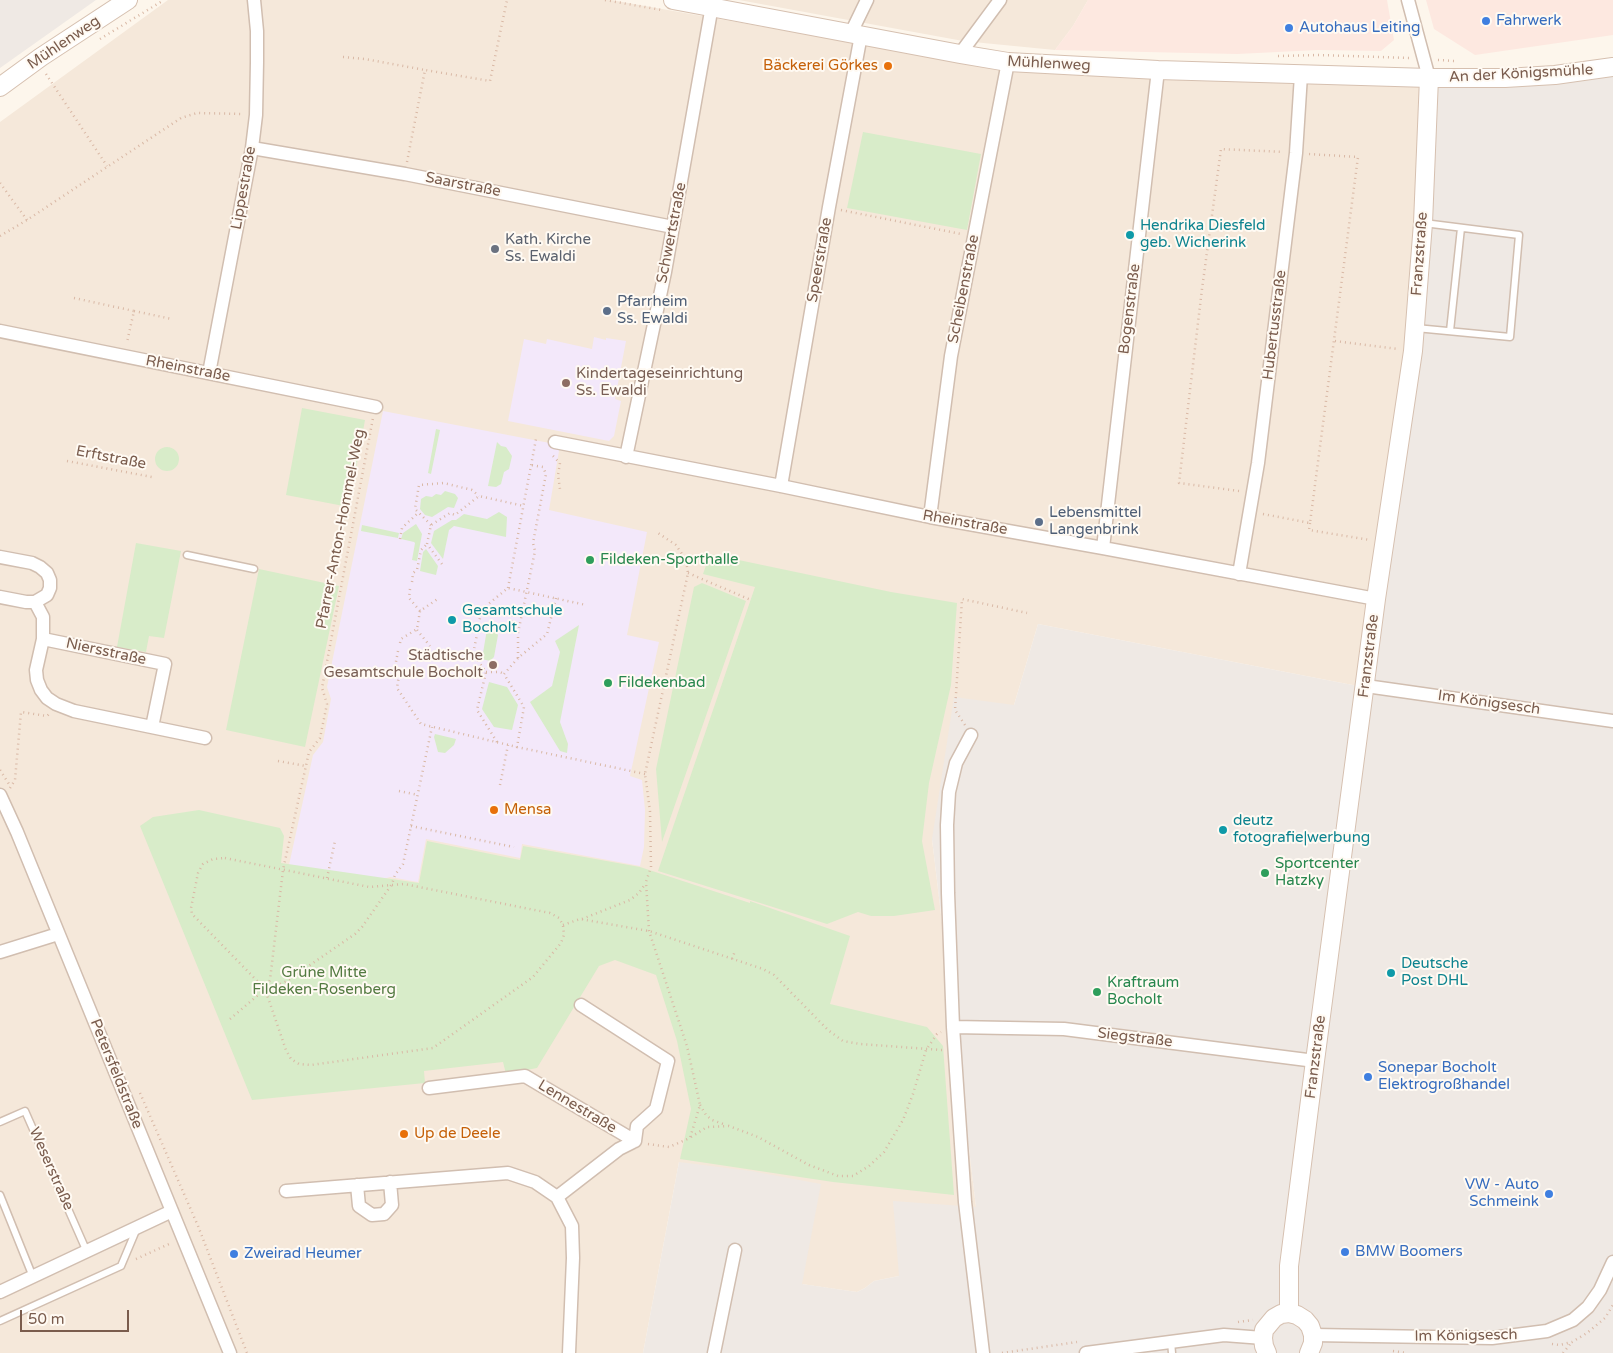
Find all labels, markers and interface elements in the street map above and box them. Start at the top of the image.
street label: Mühlenweg [24,12,104,74]
place label: Fahrwerk [1496,12,1561,30]
marker: Fahrwerk [1480,15,1492,27]
place label: Autohaus Leiting [1299,19,1421,37]
marker: Autohaus Leiting [1283,22,1295,34]
street label: Mühlenweg [1007,53,1091,75]
place label: Bäckerei Görkes [763,57,878,75]
marker: Bäckerei Görkes [882,60,894,72]
street label: An der Königsmühle [1448,61,1594,87]
street label: Lippestraße [228,145,260,231]
street label: Saarstraße [424,169,502,201]
street label: Schwertstraße [653,181,691,285]
street label: Franzstraße [1408,211,1432,297]
street label: Speerstraße [804,216,836,304]
place label: Hendrika Diesfeld geb. Wicherink [1140,217,1266,252]
marker: Hendrika Diesfeld geb. Wicherink [1124,229,1136,241]
place label: Kath. Kirche Ss. Ewaldi [505,231,591,266]
street label: Scheibenstraße [945,233,983,345]
marker: Kath. Kirche Ss. Ewaldi [489,243,501,255]
street label: Bogenstraße [1116,263,1144,355]
street label: Hubertusstraße [1259,269,1291,381]
place label: Pfarrheim Ss. Ewaldi [617,293,688,328]
marker: Pfarrheim Ss. Ewaldi [601,305,613,317]
street label: Rheinstraße [144,352,232,386]
place label: Kindertageseinrichtung Ss. Ewaldi [576,365,743,400]
marker: Kindertageseinrichtung Ss. Ewaldi [560,377,572,389]
street label: Pfarrer-Anton-Hommel-Weg [313,428,369,630]
street label: Erftstraße [74,442,148,474]
place label: Lebensmittel Langenbrink [1049,504,1142,539]
street label: Rheinstraße [921,507,1009,539]
marker: Lebensmittel Langenbrink [1033,516,1045,528]
place label: Fildeken-Sporthalle [600,551,739,569]
marker: Fildeken-Sporthalle [584,554,596,566]
place label: Gesamtschule Bocholt [462,602,562,637]
street label: Franzstraße [1355,613,1383,699]
marker: Gesamtschule Bocholt [446,614,458,626]
street label: Niersstraße [64,635,148,669]
place label: Städtische Gesamtschule Bocholt [324,647,483,682]
marker: Städtische Gesamtschule Bocholt [487,659,499,671]
place label: Fildekenbad [618,674,705,692]
marker: Fildekenbad [602,677,614,689]
street label: Im Königsesch [1437,687,1541,719]
place label: Mensa [504,801,552,819]
marker: Mensa [488,804,500,816]
place label: deutz fotografie|werbung [1233,812,1370,847]
marker: deutz fotografie|werbung [1217,824,1229,836]
place label: Sportcenter Hatzky [1275,855,1359,890]
marker: Sportcenter Hatzky [1259,867,1271,879]
place label: Deutsche Post DHL [1401,955,1468,990]
park label: Grüne Mitte Fildeken-Rosenberg [252,964,396,999]
marker: Deutsche Post DHL [1385,967,1397,979]
place label: Kraftraum Bocholt [1107,974,1179,1009]
marker: Kraftraum Bocholt [1091,986,1103,998]
street label: Franzstraße [1302,1014,1330,1100]
street label: Petersfeldstraße [86,1016,146,1132]
street label: Siegstraße [1096,1024,1174,1052]
place label: Sonepar Bocholt Elektrogroßhandel [1378,1059,1510,1094]
marker: Sonepar Bocholt Elektrogroßhandel [1362,1071,1374,1083]
street label: Lennestraße [534,1076,620,1138]
street label: Weserstraße [25,1125,77,1213]
place label: Up de Deele [414,1125,501,1143]
marker: Up de Deele [398,1128,410,1140]
place label: VW - Auto Schmeink [1465,1176,1539,1211]
marker: VW - Auto Schmeink [1543,1188,1555,1200]
place label: BMW Boomers [1355,1243,1463,1261]
place label: Zweirad Heumer [244,1245,362,1263]
marker: BMW Boomers [1339,1246,1351,1258]
marker: Zweirad Heumer [228,1248,240,1260]
scale bar [22,1300,131,1332]
text: 50 m [28,1310,65,1328]
street label: Im Königsesch [1414,1326,1518,1346]

